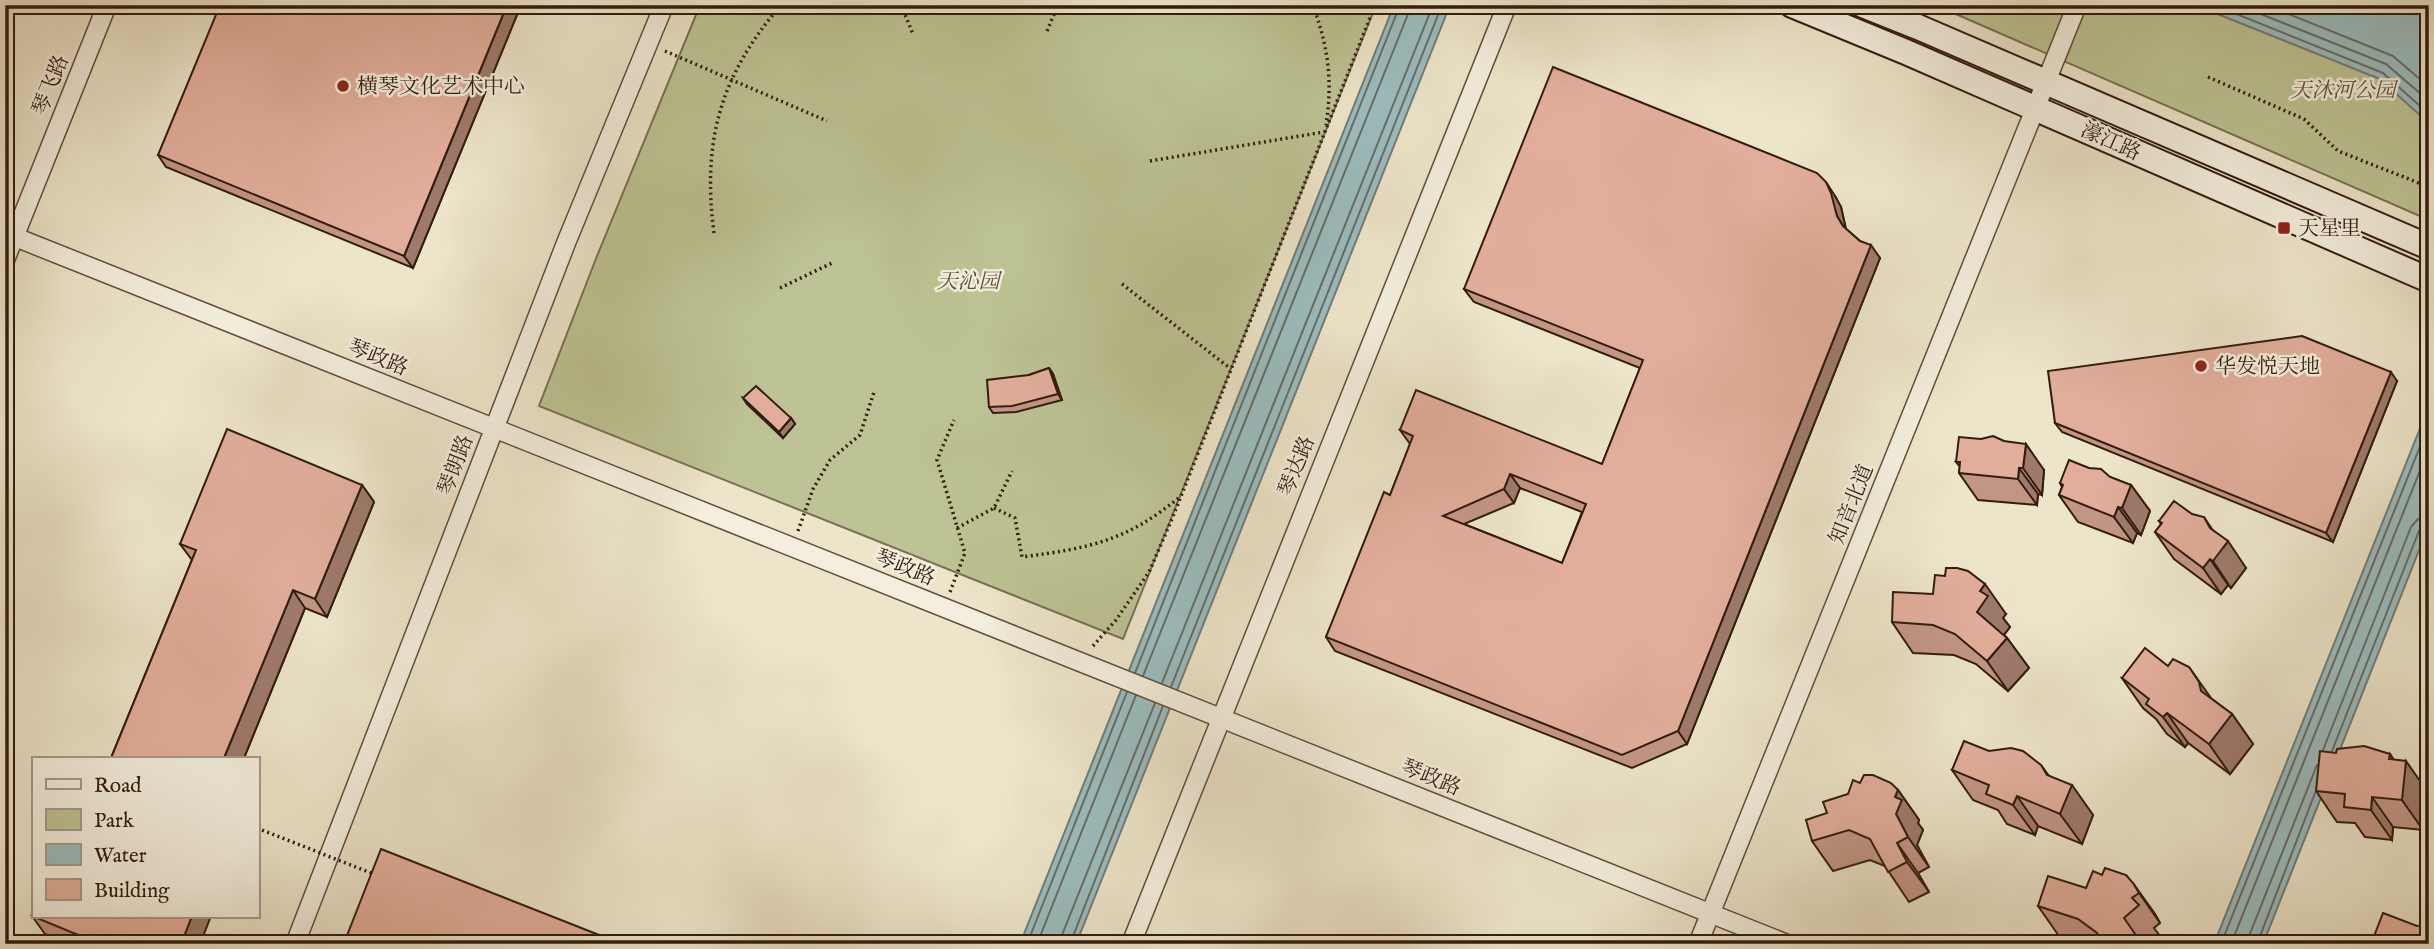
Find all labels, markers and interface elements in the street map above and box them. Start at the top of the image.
street label: 琴飞路 [27,51,76,120]
place label: 横琴文化艺术中心 [357,74,525,101]
marker: 横琴文化艺术中心 [335,78,351,94]
park label: 天沐河公园 [2291,78,2398,105]
street label: 濠江路 [2076,117,2145,168]
place label: 天星里 [2298,216,2361,243]
marker: 天星里 [2276,220,2292,236]
park label: 天沁园 [937,269,1002,296]
street label: 琴政路 [343,334,412,383]
place label: 华发悦天地 [2215,354,2320,381]
marker: 华发悦天地 [2193,358,2209,374]
street label: 琴朗路 [433,431,480,500]
street label: 琴达路 [1273,432,1322,501]
street label: 知音北道 [1824,461,1881,549]
street label: 琴政路 [870,544,939,593]
street label: 琴政路 [1396,754,1465,803]
legend [32,757,259,918]
text: Road [94,773,142,800]
text: Park [94,808,135,835]
text: Water [94,843,147,870]
text: Building [94,878,170,905]

